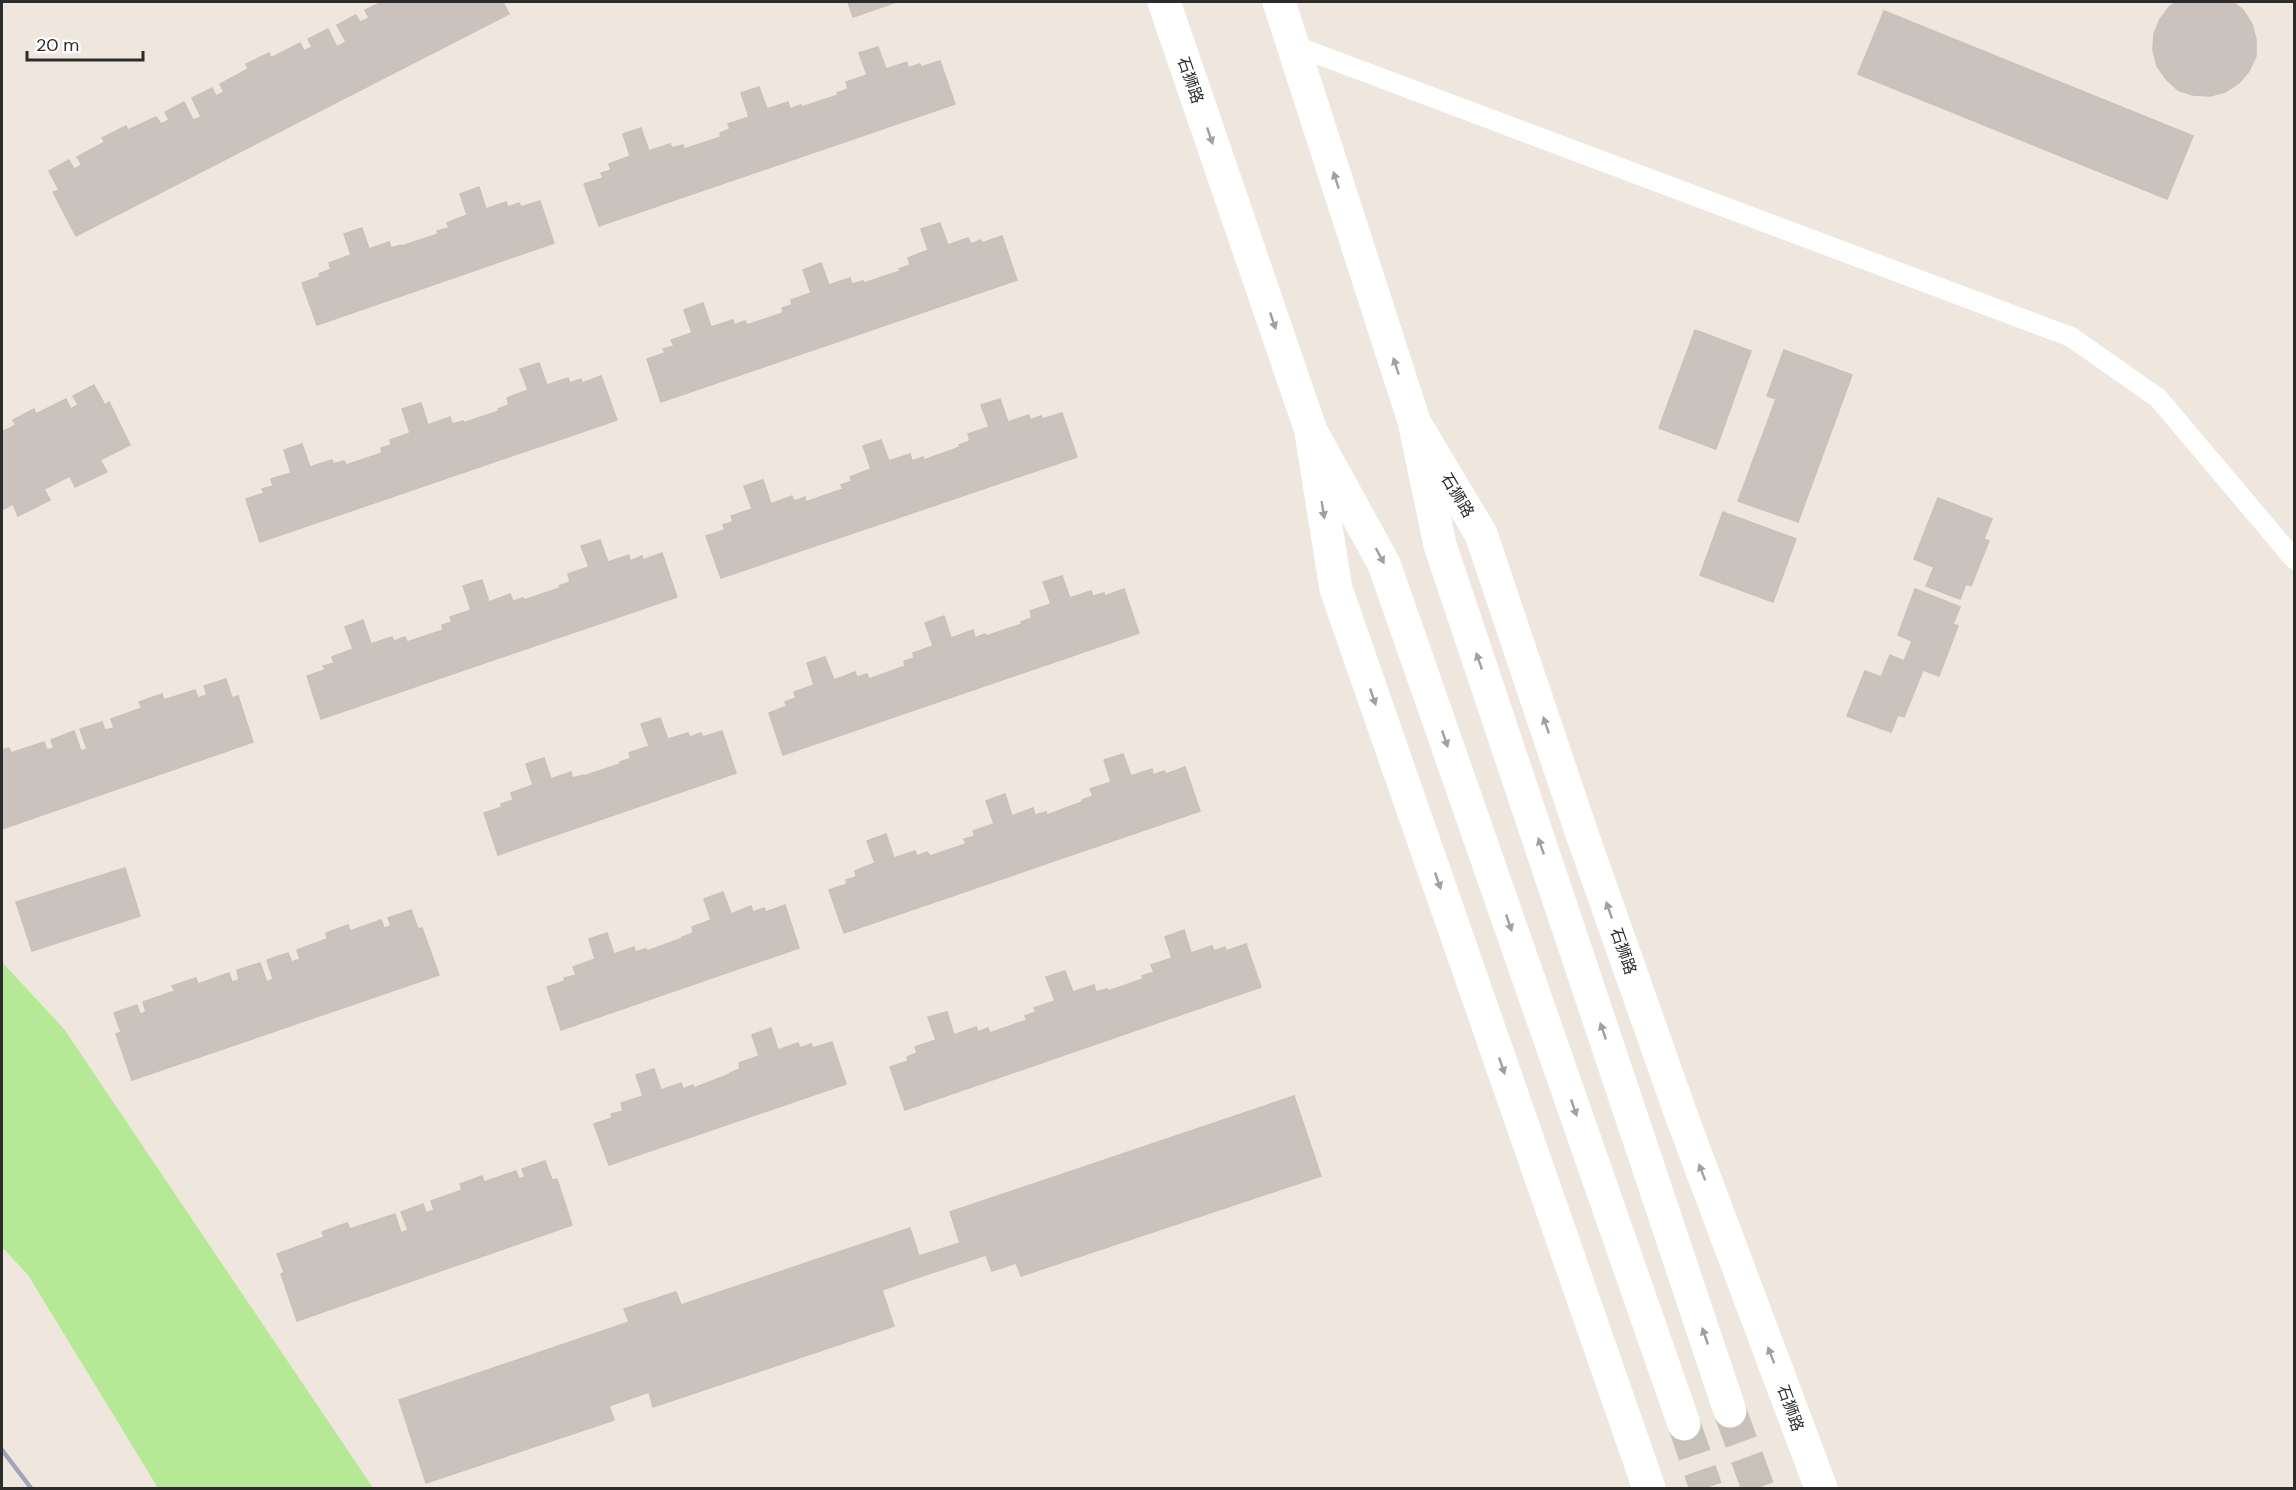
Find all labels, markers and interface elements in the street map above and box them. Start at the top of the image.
scale bar [27,24,142,62]
text: 20 m [36,33,79,57]
street label: 石狮路 [1173,54,1208,106]
one-way arrow [1206,127,1216,145]
one-way arrow [1331,171,1341,189]
one-way arrow [1269,312,1278,330]
one-way arrow [1391,357,1400,375]
street label: 石狮路 [1436,469,1479,521]
one-way arrow [1319,500,1328,519]
one-way arrow [1375,548,1385,565]
one-way arrow [1474,652,1483,670]
one-way arrow [1369,688,1379,706]
one-way arrow [1540,716,1550,734]
one-way arrow [1441,730,1451,748]
one-way arrow [1536,837,1545,855]
one-way arrow [1433,872,1443,890]
one-way arrow [1603,900,1613,918]
one-way arrow [1505,914,1515,932]
street label: 石狮路 [1606,925,1641,977]
one-way arrow [1598,1022,1607,1040]
one-way arrow [1497,1057,1507,1075]
one-way arrow [1569,1099,1579,1117]
one-way arrow [1697,1163,1707,1181]
one-way arrow [1700,1327,1709,1345]
one-way arrow [1766,1346,1776,1364]
street label: 石狮路 [1772,1382,1809,1434]

